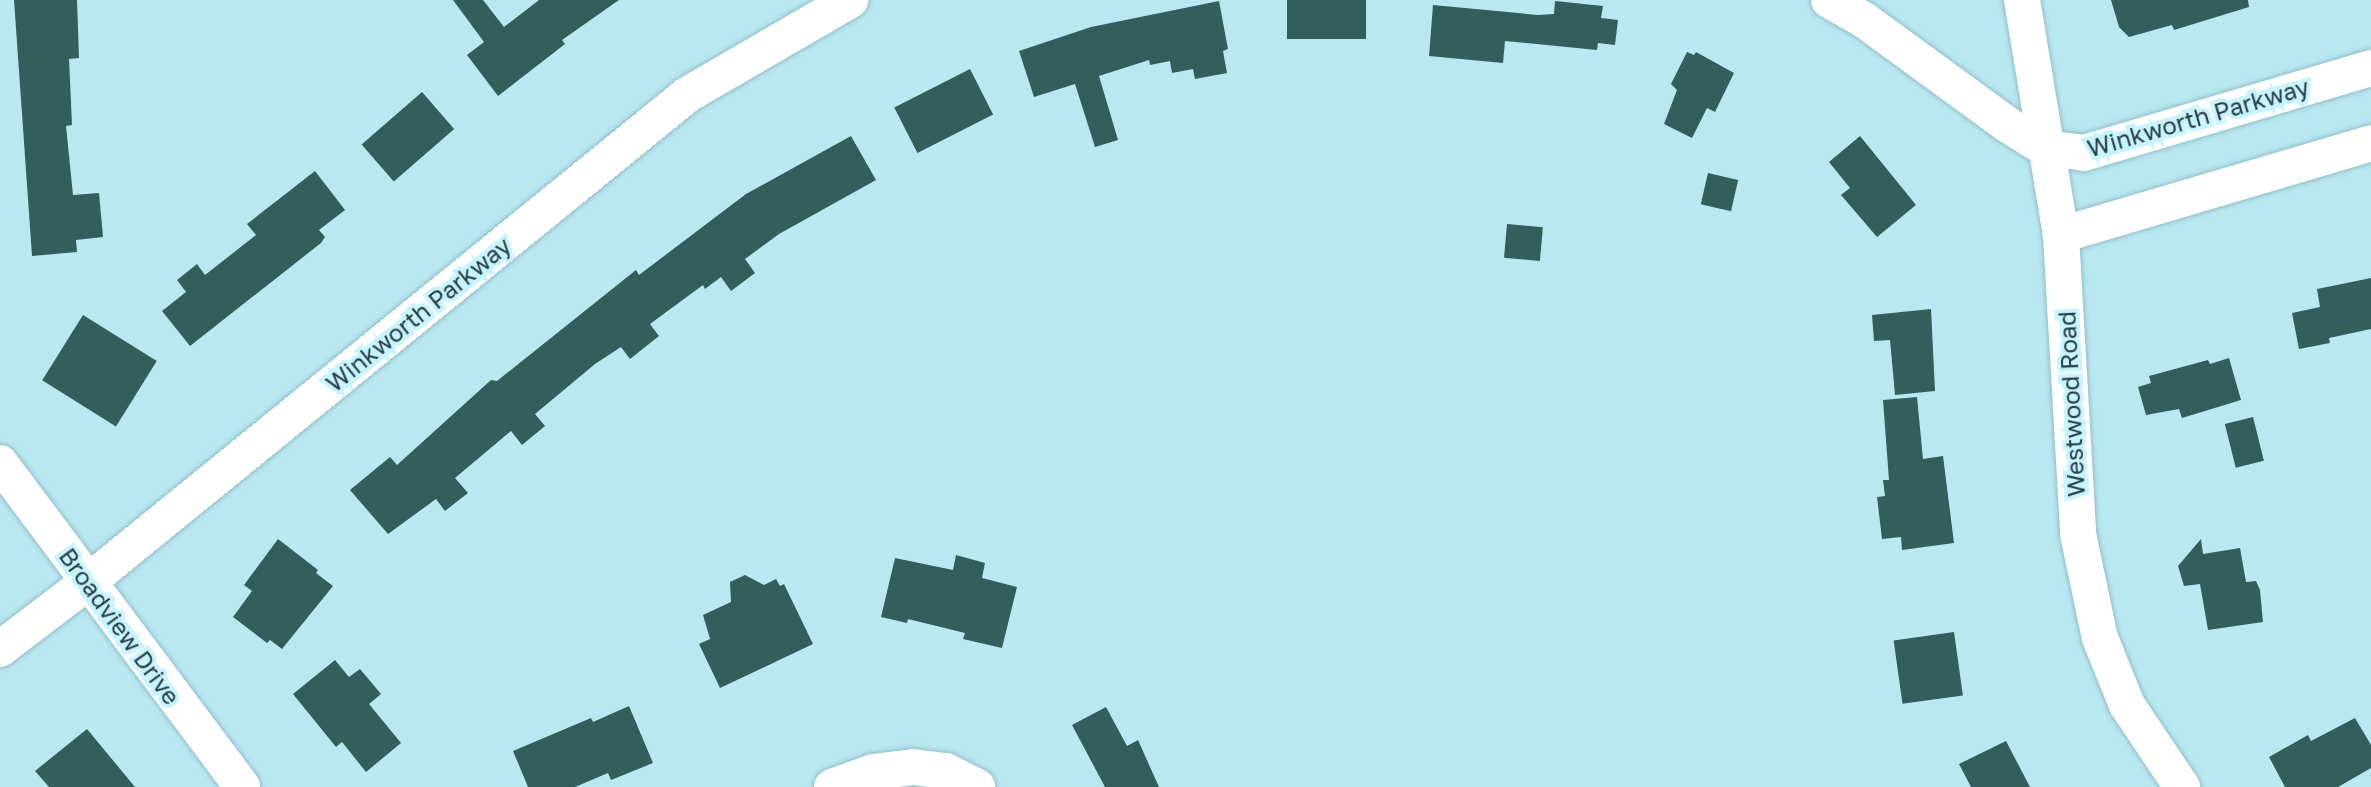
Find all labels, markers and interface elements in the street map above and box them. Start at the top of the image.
street label: Winkworth Parkway [2084,72,2312,162]
street label: Winkworth Parkway [320,231,516,397]
street label: Westwood Road [2052,310,2090,498]
street label: Broadview Drive [54,542,186,710]

